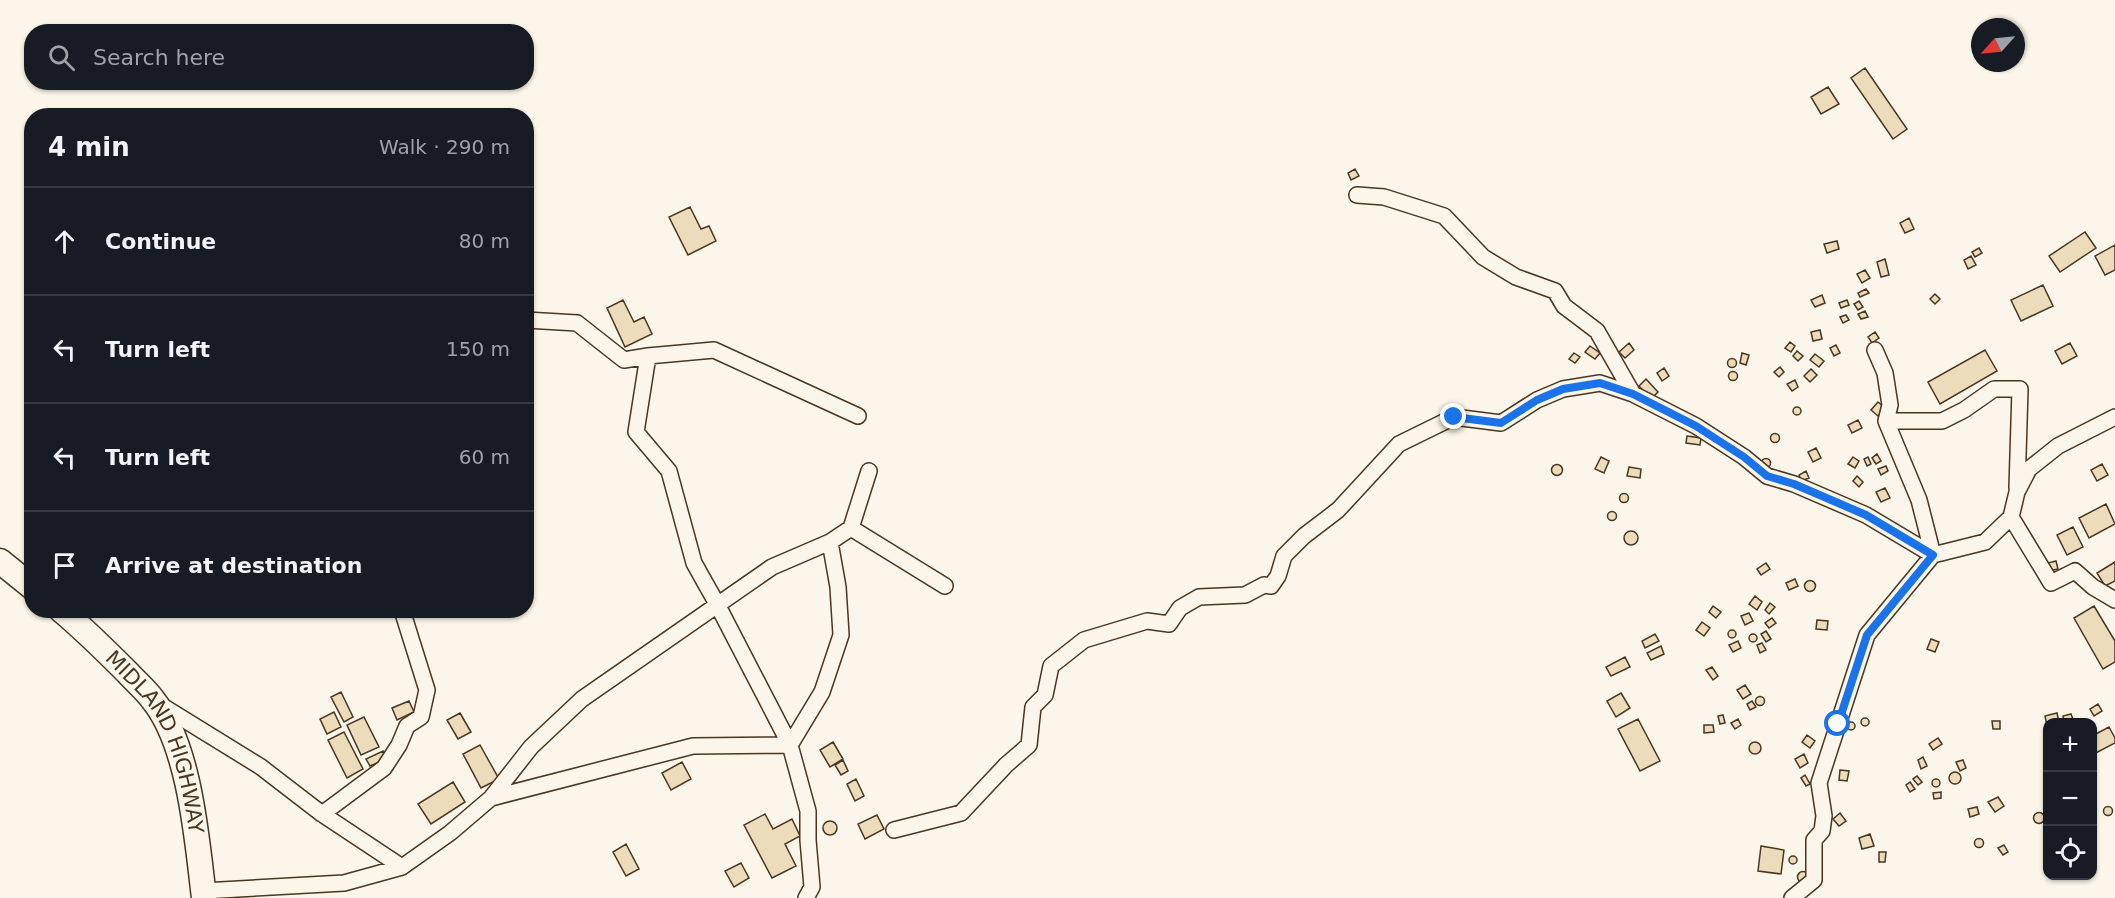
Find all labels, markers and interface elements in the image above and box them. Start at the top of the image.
north arrow [1971,18,2025,72]
search box [24,24,534,90]
icon: search [45,41,78,74]
text: Search here [93,45,225,70]
text: 4 min [48,132,130,162]
text: Walk · 290 m [379,135,510,159]
icon: ahead [48,225,81,258]
text: Continue [105,229,216,254]
text: 80 m [459,229,510,253]
icon: left [48,333,81,366]
text: Turn left [105,337,210,362]
text: 150 m [446,337,510,361]
route end [1440,403,1466,429]
icon: left [48,441,81,474]
text: Turn left [105,445,210,470]
text: 60 m [459,445,510,469]
icon: arrive [48,549,81,582]
text: Arrive at destination [105,553,362,578]
street label: MIDLAND HIGHWAY [101,646,208,835]
route start [1824,710,1850,736]
map controls [2043,718,2097,880]
button: + [2043,718,2097,772]
button: − [2043,772,2097,826]
button: locate [2043,826,2097,880]

